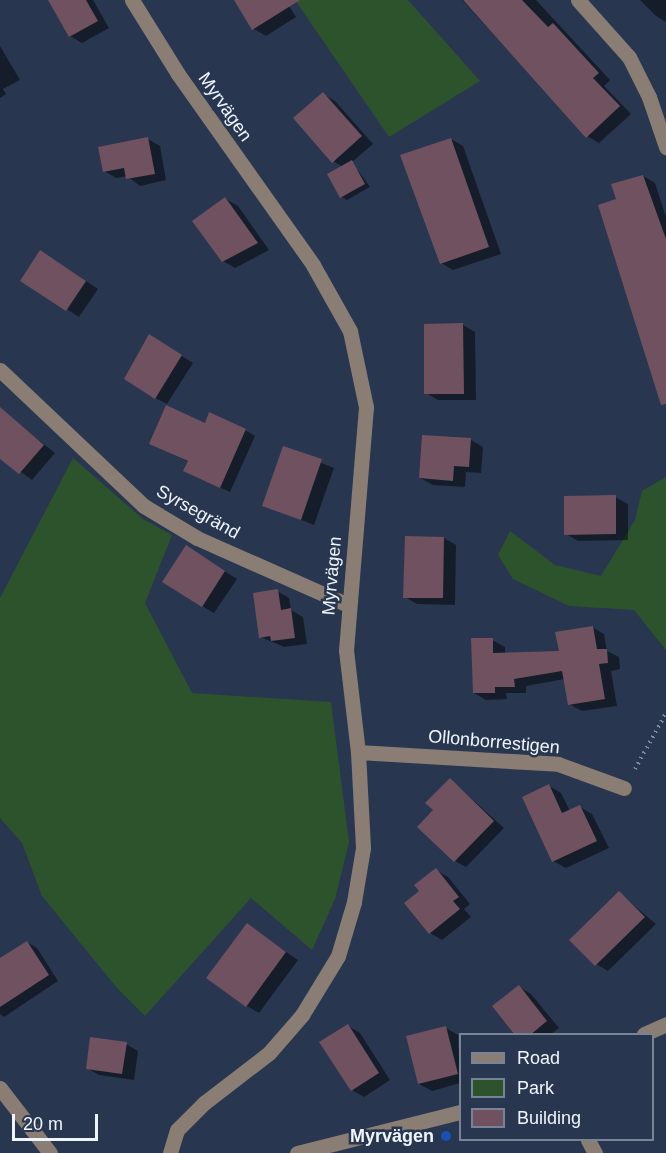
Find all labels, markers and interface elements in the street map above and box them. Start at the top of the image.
street label: Myrvägen [193,68,257,146]
street label: Syrsegränd [153,480,243,544]
street label: Myrvägen [318,536,346,616]
street label: Ollonborrestigen [427,725,561,759]
legend [459,1033,654,1141]
text: Road [517,1048,560,1068]
text: Park [517,1078,554,1098]
scale bar [15,1102,100,1140]
text: Building [517,1108,581,1128]
text: 20 m [23,1114,63,1134]
place label: Myrvägen [350,1125,434,1147]
marker: Myrvägen [439,1129,453,1143]

